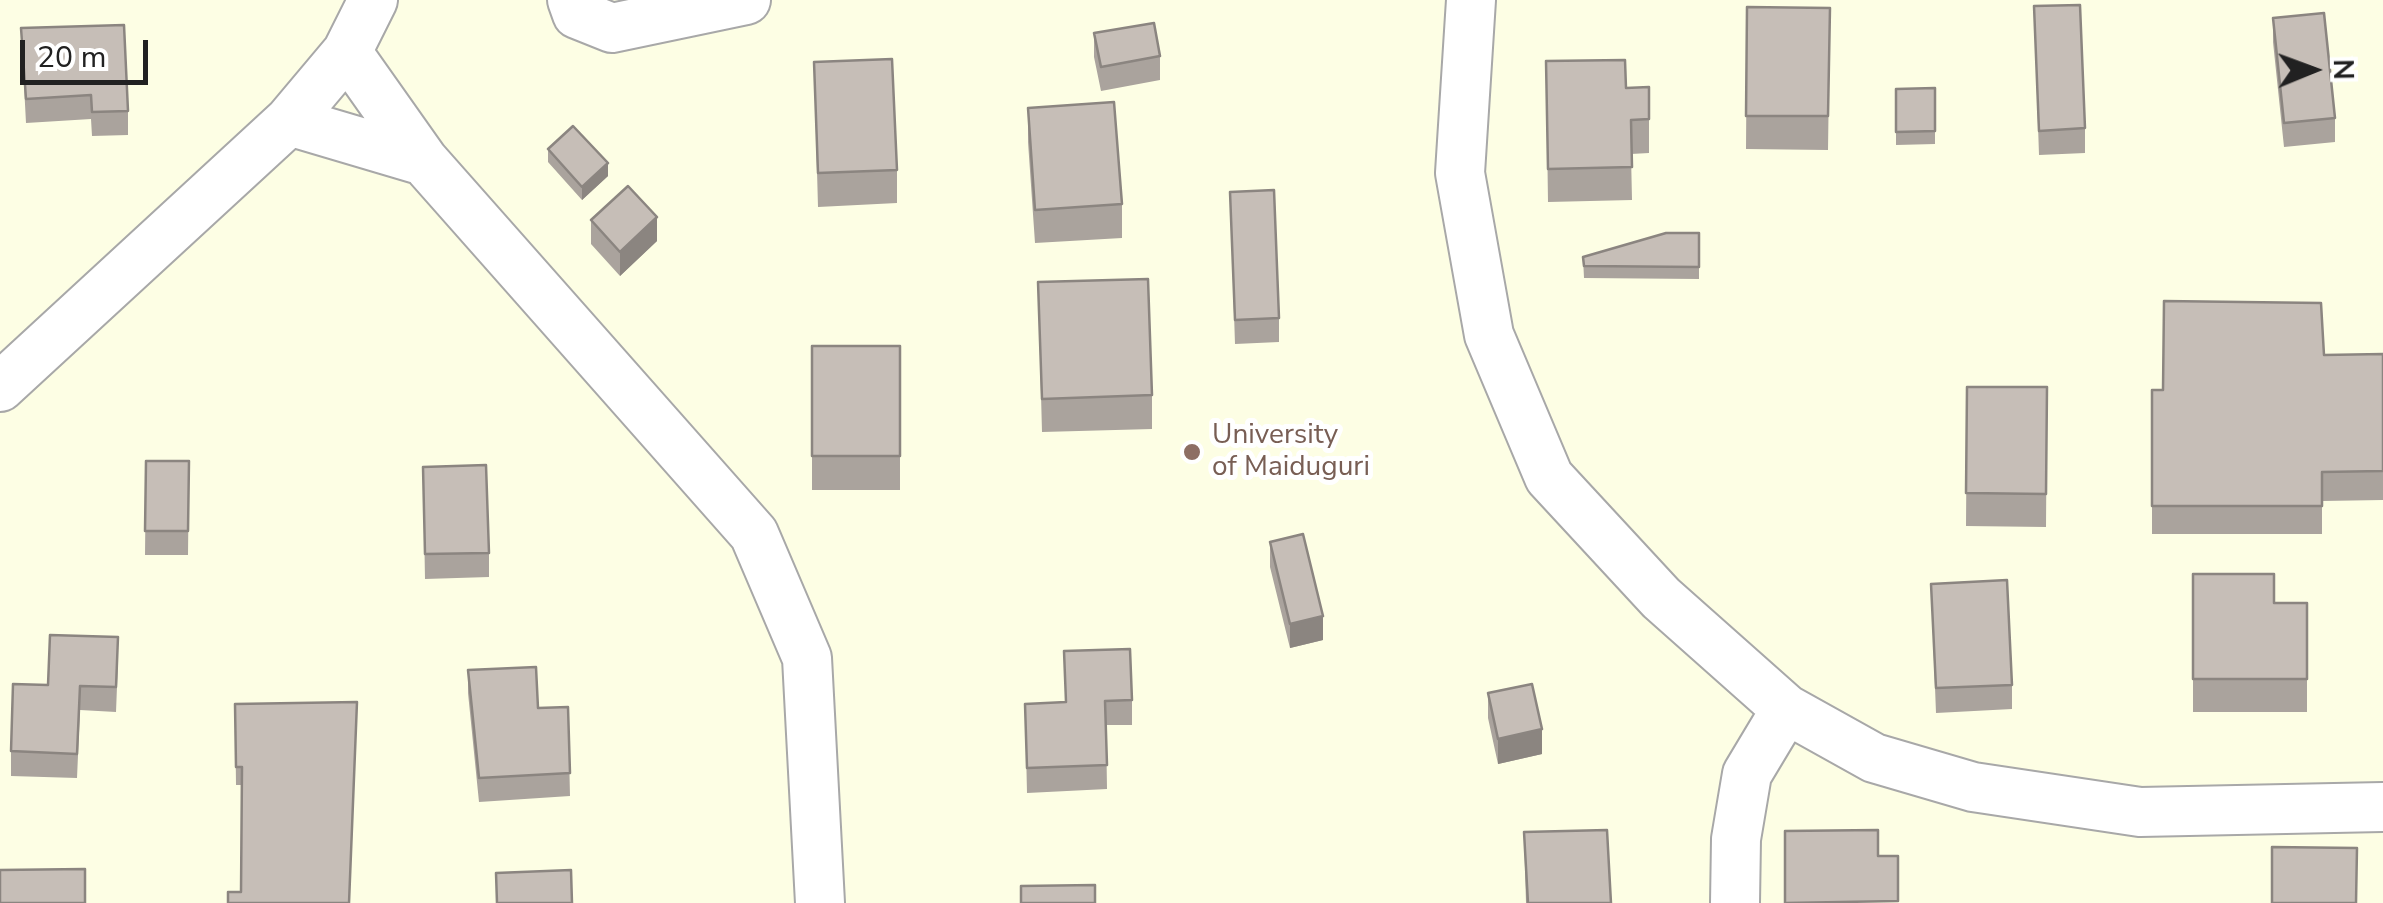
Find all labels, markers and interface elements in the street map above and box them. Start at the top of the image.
scale bar [25,20,152,82]
north arrow [2263,20,2363,120]
text: 20 m [37,37,106,78]
text: N [2324,59,2362,80]
place label: University of Maiduguri [1212,419,1370,485]
marker: University of Maiduguri [1181,441,1203,463]

